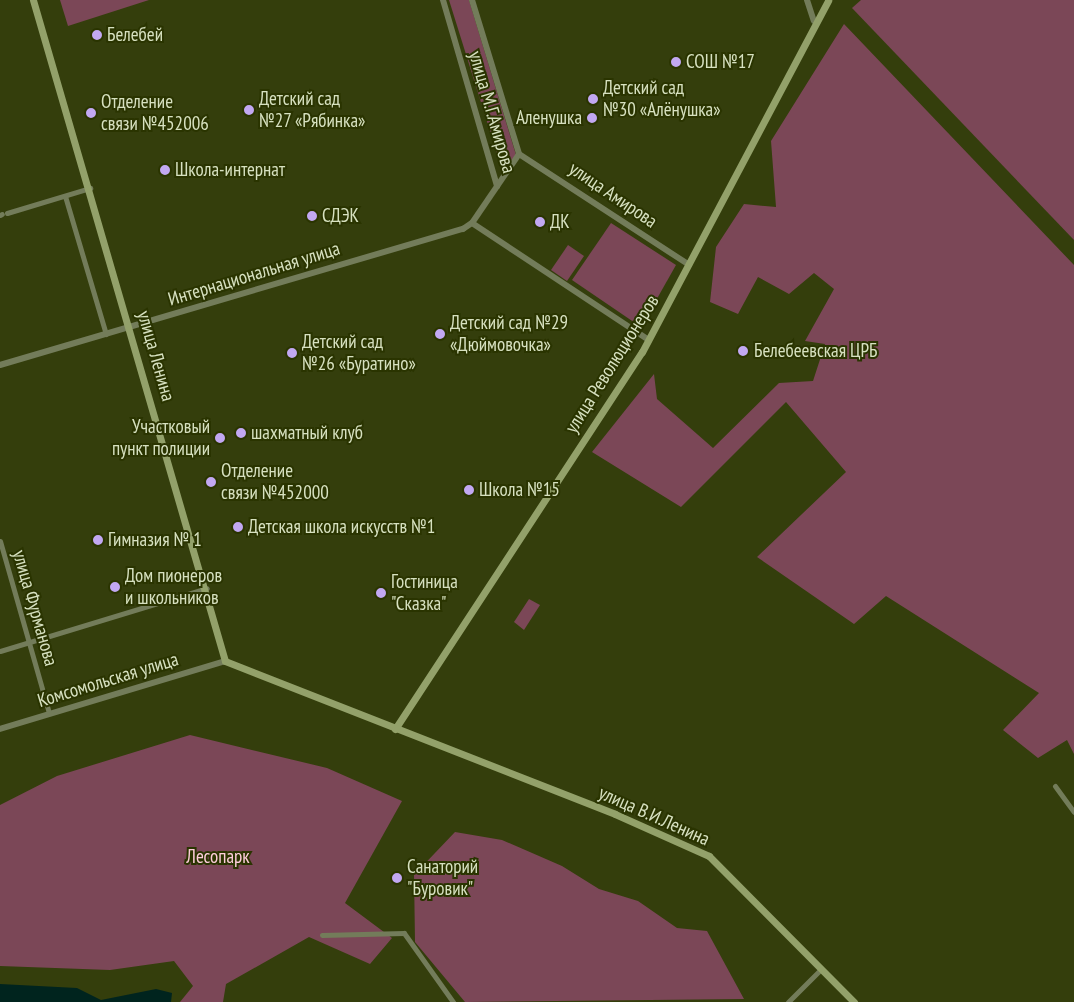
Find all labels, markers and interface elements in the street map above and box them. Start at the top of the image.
place label: Белебей [107,24,163,46]
marker: Белебей [91,29,103,41]
street label: улица М.Г.Амирова [464,48,520,176]
place label: СОШ №17 [686,51,755,73]
marker: СОШ №17 [670,56,682,68]
place label: Детский сад №30 «Алёнушка» [603,77,721,121]
place label: Детский сад №27 «Рябинка» [259,88,366,132]
place label: Отделение связи №452006 [101,91,209,135]
marker: Детский сад №30 «Алёнушка» [587,93,599,105]
marker: Детский сад №27 «Рябинка» [243,104,255,116]
marker: Отделение связи №452006 [85,107,97,119]
place label: Аленушка [516,107,582,129]
marker: Аленушка [586,112,598,124]
street label: улица Амирова [564,157,662,233]
place label: Школа-интернат [175,159,285,181]
marker: Школа-интернат [159,164,171,176]
place label: СДЭК [322,205,359,227]
marker: СДЭК [306,210,318,222]
place label: ДК [550,211,570,233]
marker: ДК [534,216,546,228]
street label: Интернациональная улица [165,237,343,311]
street label: улица Революционеров [560,291,664,437]
street label: улица Ленина [132,308,180,404]
place label: Детский сад №29 «Дюймовочка» [450,312,568,356]
marker: Детский сад №29 «Дюймовочка» [434,328,446,340]
place label: Детский сад №26 «Буратино» [302,331,416,375]
place label: Белебеевская ЦРБ [754,340,878,362]
marker: Белебеевская ЦРБ [736,344,750,358]
marker: Детский сад №26 «Буратино» [286,347,298,359]
place label: Участковый пункт полиции [111,416,210,460]
place label: шахматный клуб [251,422,363,444]
marker: шахматный клуб [235,427,247,439]
marker: Участковый пункт полиции [214,432,226,444]
place label: Отделение связи №452000 [221,460,329,504]
marker: Отделение связи №452000 [205,476,217,488]
place label: Школа №15 [479,479,560,501]
marker: Школа №15 [463,484,475,496]
place label: Детская школа искусств №1 [248,516,435,538]
marker: Детская школа искусств №1 [232,521,244,533]
place label: Гимназия № 1 [108,529,202,551]
marker: Гимназия № 1 [92,534,104,546]
street label: улица Фурманова [8,547,62,669]
place label: Дом пионеров и школьников [125,565,222,609]
place label: Гостиница "Сказка" [391,571,458,615]
marker: Дом пионеров и школьников [109,581,121,593]
marker: Гостиница "Сказка" [375,587,387,599]
street label: Комсомольская улица [35,648,181,712]
street label: улица В.И.Ленина [595,781,713,851]
park label: Лесопарк [186,846,250,868]
place label: Санаторий "Буровик" [407,856,478,900]
marker: Санаторий "Буровик" [391,872,403,884]

